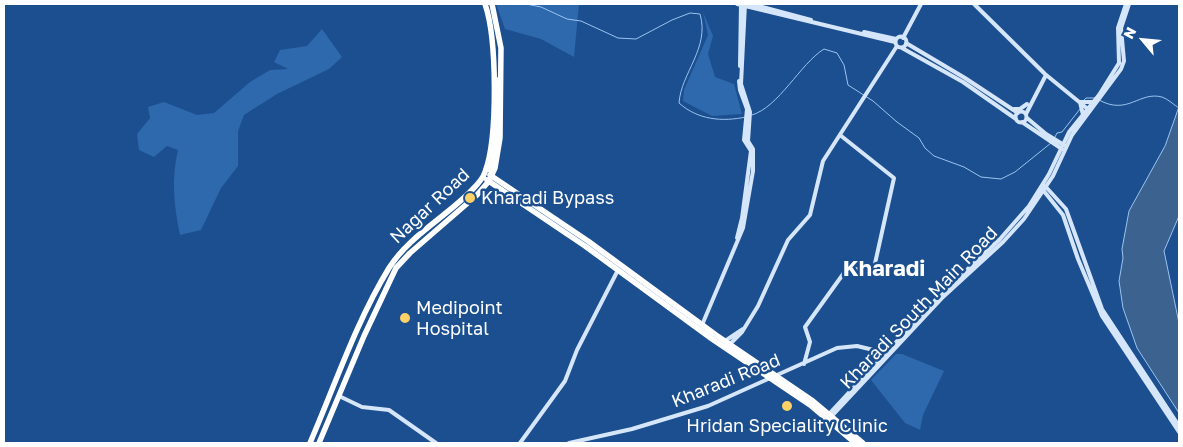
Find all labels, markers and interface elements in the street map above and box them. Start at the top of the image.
north arrow [1118,15,1168,65]
text: N [1119,24,1139,41]
street label: Nagar Road [386,164,474,248]
place label: Kharadi Bypass [481,187,614,209]
marker: Kharadi Bypass [463,191,477,205]
street label: Kharadi South Main Road [836,222,1002,394]
district label: Kharadi [843,256,925,282]
place label: Medipoint Hospital [416,297,503,340]
marker: Medipoint Hospital [398,311,412,325]
street label: Kharadi Road [669,349,783,413]
marker: Hridan Speciality Clinic [780,399,794,413]
place label: Hridan Speciality Clinic [686,415,888,437]

